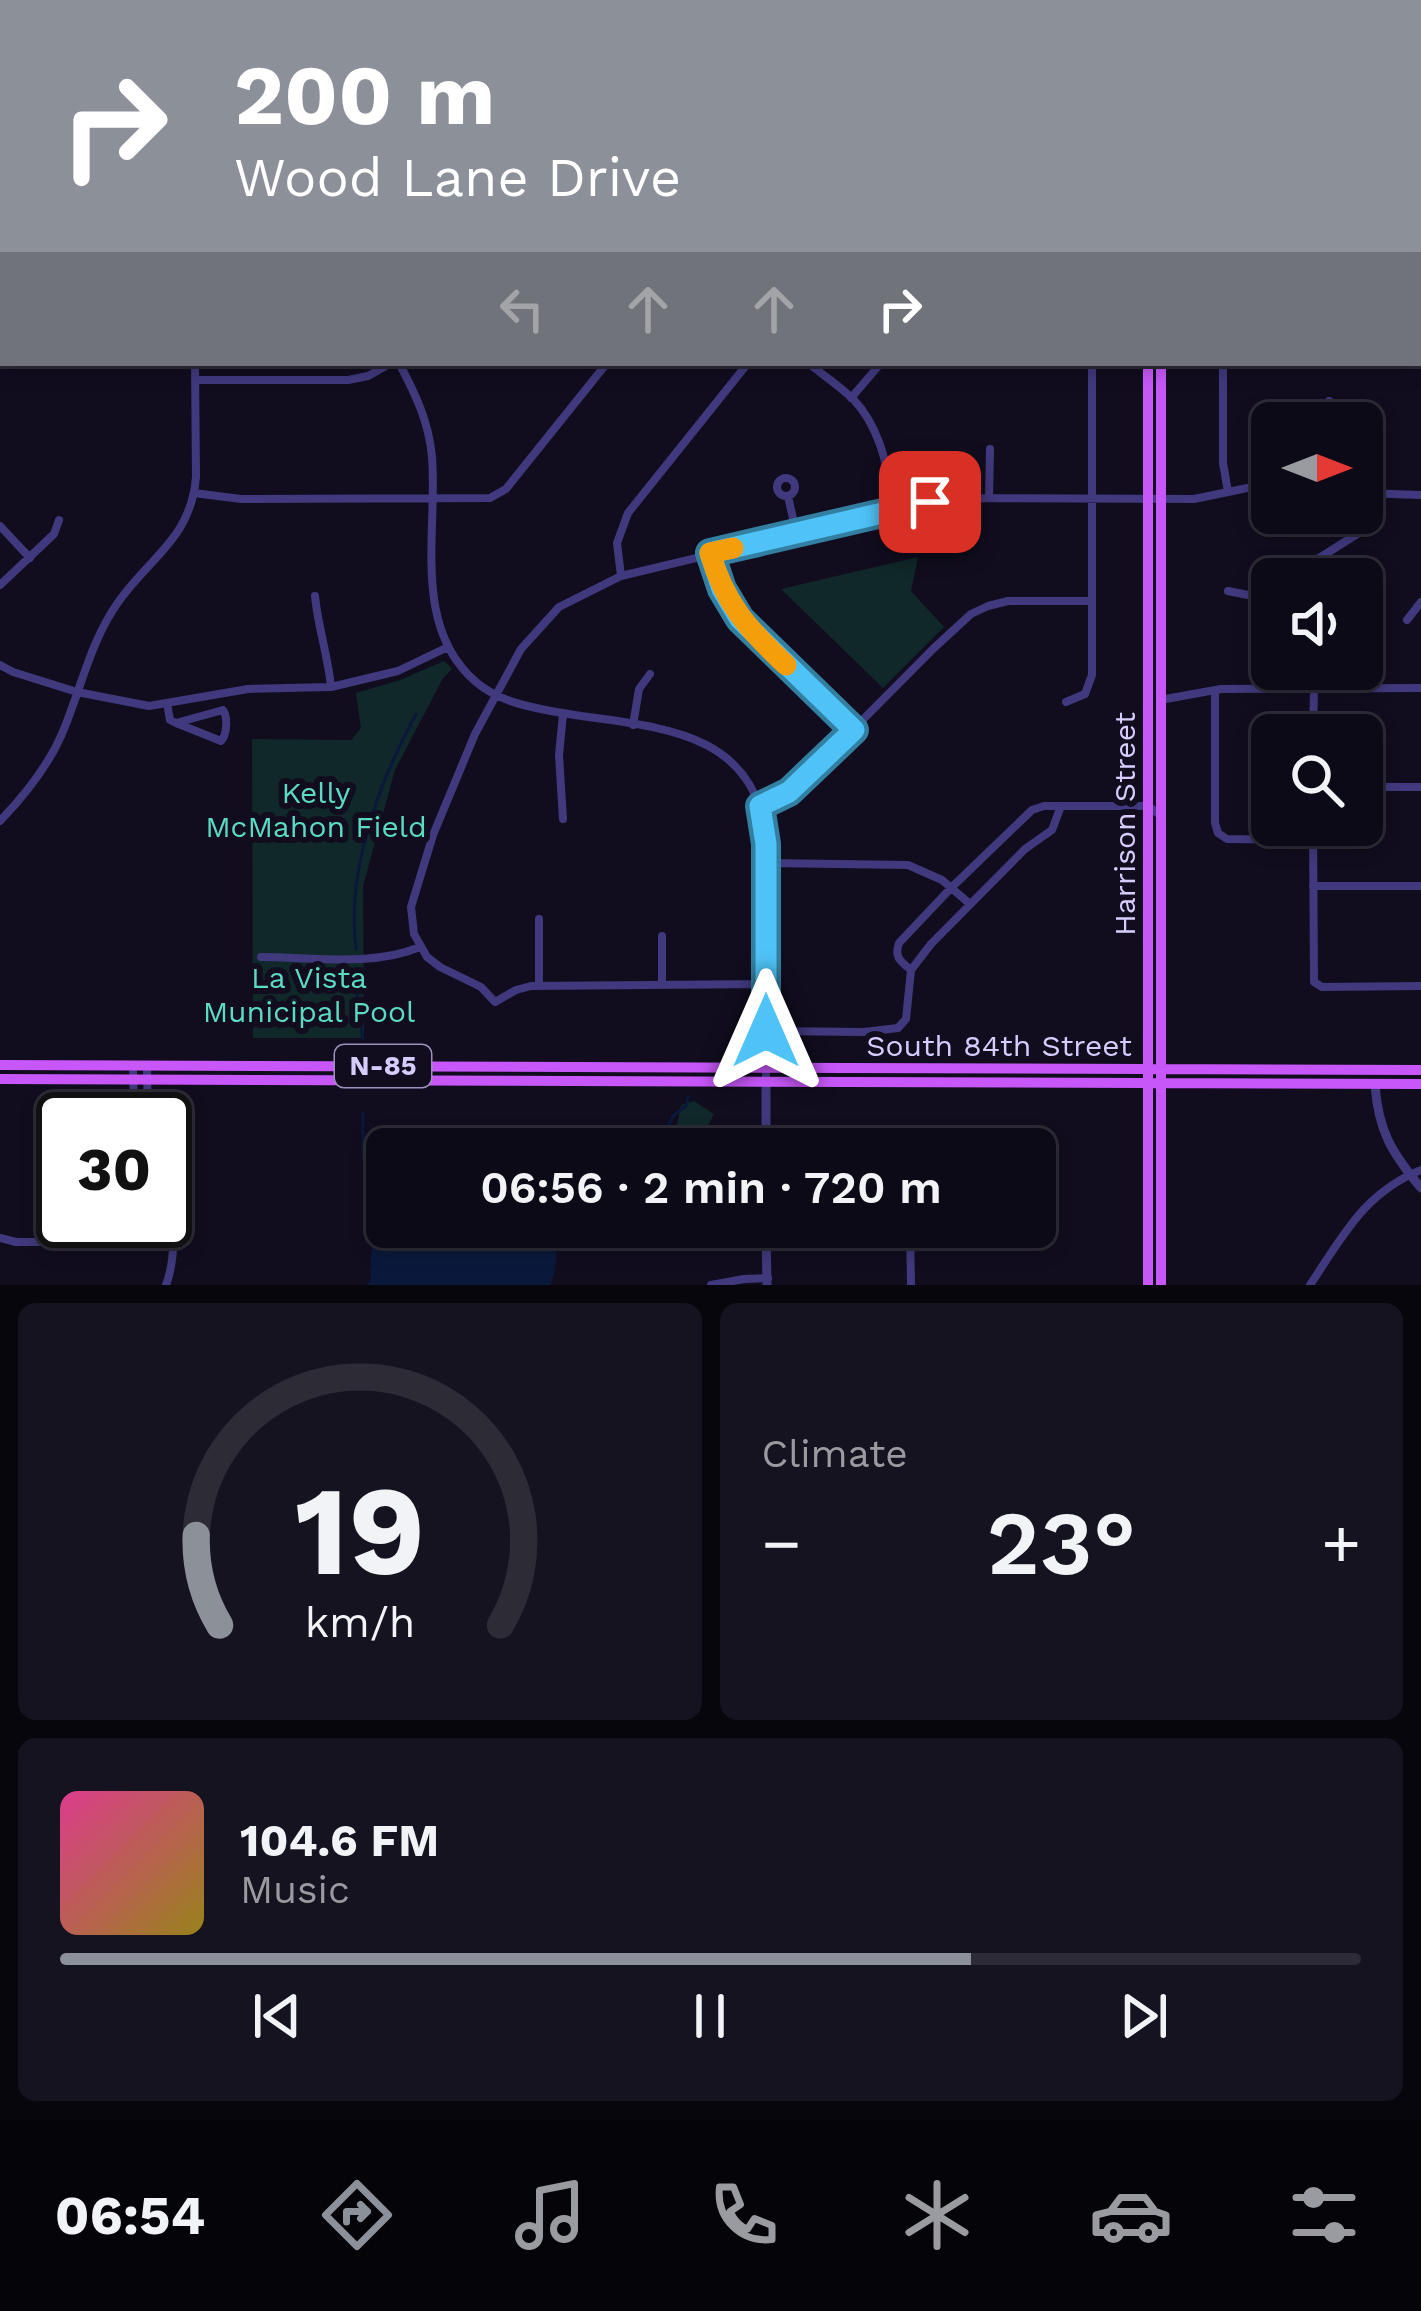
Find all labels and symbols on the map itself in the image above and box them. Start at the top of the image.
north arrow [1251,402,1383,534]
pin [879,451,981,553]
street label: Harrison Street [1107,711,1142,936]
park label: Kelly McMahon Field [205,775,427,844]
park label: La Vista Municipal Pool [203,960,415,1029]
position arrow [703,968,829,1094]
street label: South 84th Street [866,1028,1132,1063]
road number: N-85 [335,1045,431,1087]
speed limit sign: 30 [36,1092,192,1248]

